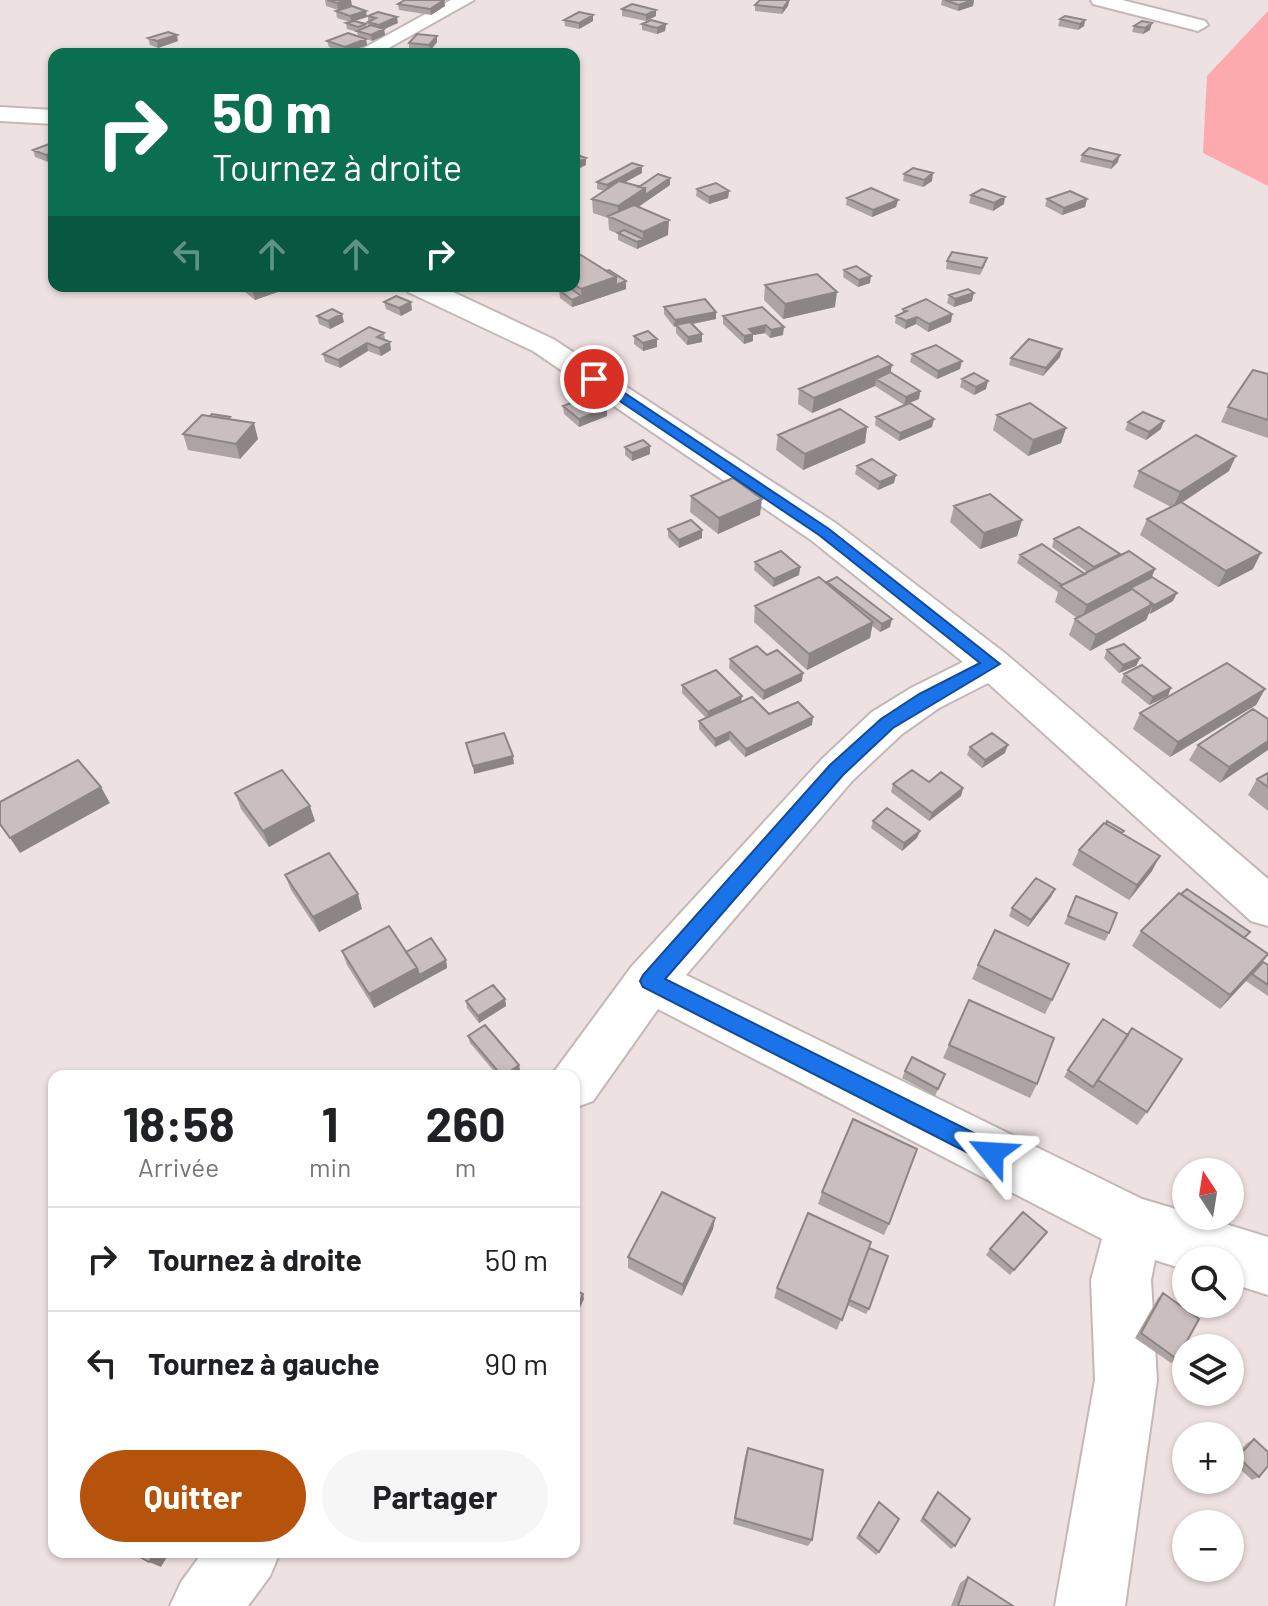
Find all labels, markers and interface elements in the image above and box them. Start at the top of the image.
text: 50 m [212,77,332,144]
icon: right [80,80,184,184]
text: Tournez à droite [212,145,462,188]
icon: left [166,232,210,276]
icon: ahead [250,232,294,276]
icon: ahead [334,232,378,276]
icon: right [418,232,462,276]
pin [560,345,628,413]
icon: arrive [572,357,616,401]
text: 18:58 [122,1094,235,1152]
text: 1 [322,1094,339,1152]
text: 260 [426,1094,506,1152]
position arrow [950,1111,1034,1195]
text: Arrivée [138,1151,219,1182]
text: min [309,1151,351,1182]
text: m [455,1151,476,1182]
north arrow [1172,1158,1244,1230]
map controls [1172,1158,1244,1582]
icon: right [80,1237,124,1281]
text: Tournez à droite [148,1241,362,1277]
text: 50 m [485,1241,548,1277]
button: search [1172,1246,1244,1318]
button: layers [1172,1334,1244,1406]
icon: left [80,1341,124,1385]
text: Tournez à gauche [148,1345,380,1381]
text: 90 m [485,1345,548,1381]
button: + [1172,1422,1244,1494]
button: Quitter [80,1450,306,1542]
button: Partager [322,1450,548,1542]
button: − [1172,1510,1244,1582]

